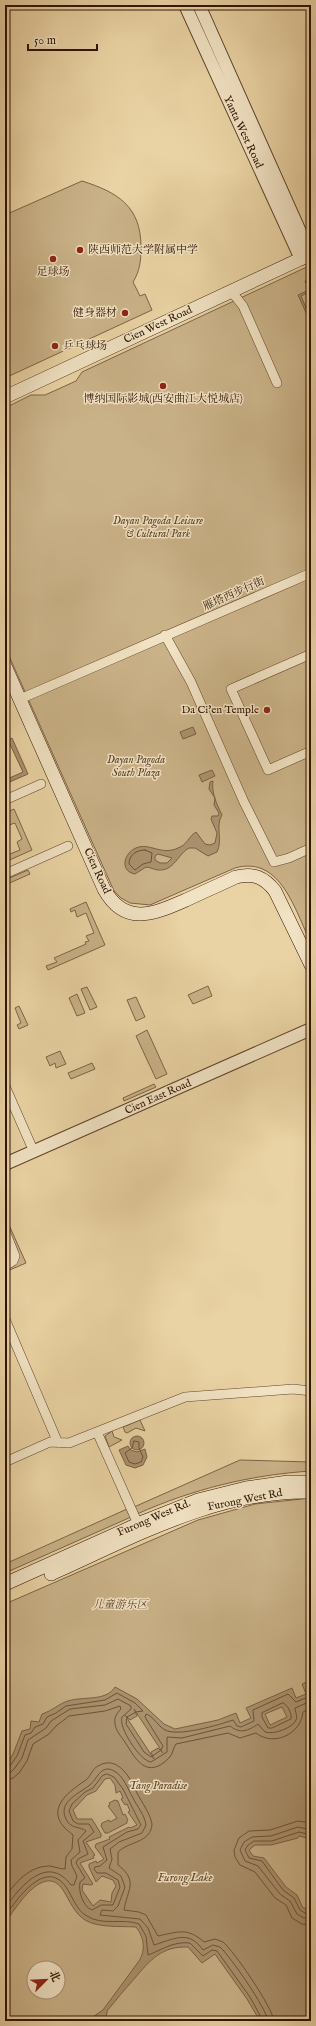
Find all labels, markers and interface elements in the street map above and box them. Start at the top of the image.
scale bar [28,26,97,52]
text: 50 m [34,33,56,48]
street label: Yanta West Road [220,93,266,171]
place label: 陕西师范大学附属中学 [88,243,198,257]
marker: 陕西师范大学附属中学 [75,245,85,255]
marker: 足球场 [48,254,58,264]
place label: 足球场 [37,265,70,279]
street label: Cien West Road [122,303,195,347]
place label: 健身器材 [73,306,117,320]
marker: 健身器材 [120,308,130,318]
place label: 乒乓球场 [63,339,107,353]
marker: 乒乓球场 [50,341,60,351]
marker: 博纳国际影城(西安曲江大悦城店) [158,381,168,391]
place label: 博纳国际影城(西安曲江大悦城店) [83,392,243,406]
park label: Dayan Pagoda Leisure & Cultural Park [113,514,203,541]
street label: 雁塔西步行街 [201,574,267,614]
place label: Da Ci'en Temple [182,703,259,717]
marker: Da Ci'en Temple [262,705,272,715]
park label: Dayan Pagoda South Plaza [107,753,165,780]
street label: Cien Road [80,846,114,896]
street label: Cien East Road [123,1076,194,1118]
street label: Furong West Rd [206,1486,284,1514]
street label: Furong West Rd. [115,1496,193,1540]
park label: 儿童游乐区 [93,1598,149,1612]
park label: Tang Paradise [129,1779,188,1794]
water label: Furong Lake [157,1870,213,1886]
north arrow [26,1960,66,2000]
text: 北 [46,1968,63,1984]

